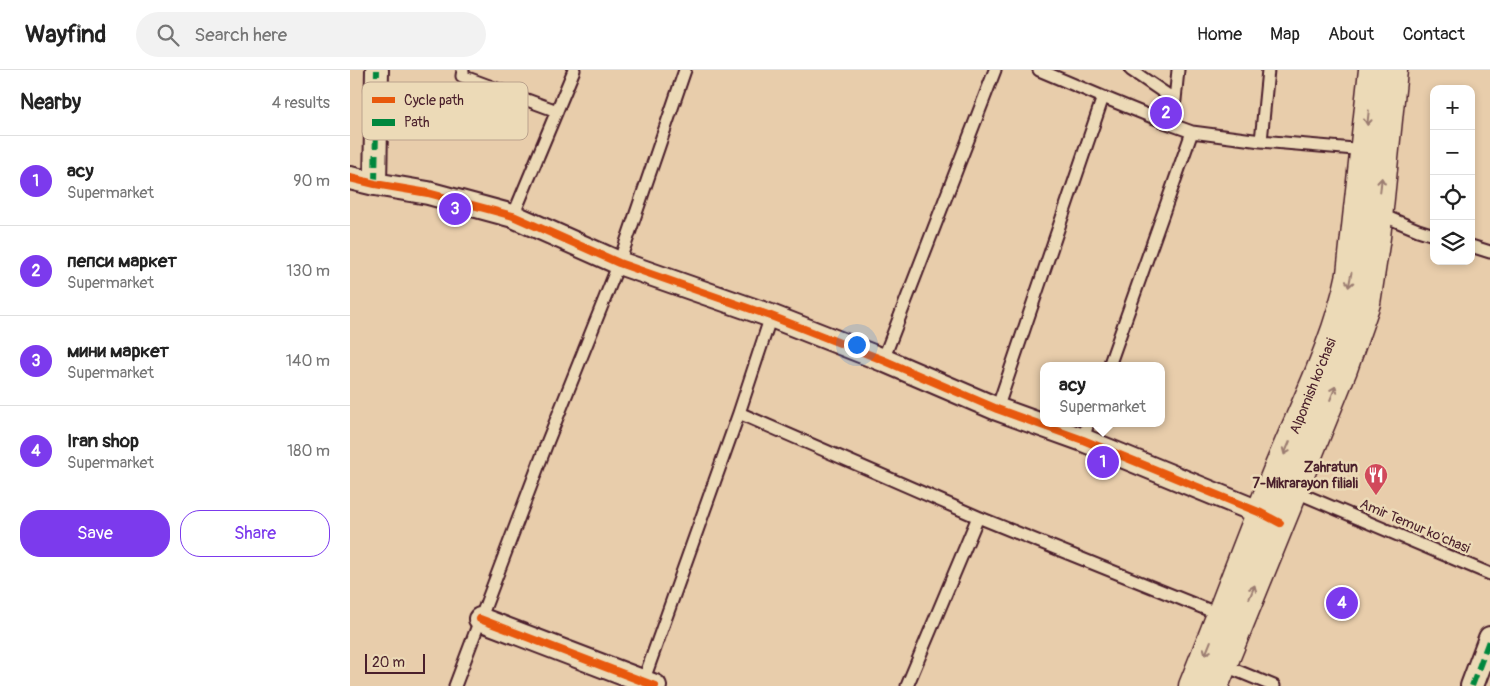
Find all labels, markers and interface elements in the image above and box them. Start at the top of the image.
search box [136,12,486,57]
text: Wayfind [25,20,106,49]
icon: search [154,21,182,49]
text: Search here [194,23,287,47]
text: Home [1197,23,1242,46]
text: Map [1270,23,1300,46]
text: About [1328,23,1374,46]
text: Contact [1402,23,1465,46]
legend [362,82,528,140]
map controls [1430,85,1475,265]
button: + [1430,85,1475,130]
text: Nearby [20,89,81,116]
text: Cycle path [404,92,464,109]
text: 4 results [272,93,330,113]
pin: 2 [1150,94,1182,132]
one-way arrow [1363,110,1373,126]
text: Path [404,114,429,131]
button: − [1430,130,1475,175]
text: асу [67,159,94,183]
text: 1 [33,171,39,191]
text: 90 m [293,171,330,191]
button: locate [1430,175,1475,220]
one-way arrow [1376,177,1386,193]
text: Supermarket [67,183,154,203]
pin: 3 [439,190,471,228]
button: layers [1430,220,1475,265]
text: пепси маркет [67,249,177,273]
text: 2 [32,261,40,281]
text: 130 m [286,261,330,281]
one-way arrow [1345,272,1354,288]
text: Supermarket [67,273,154,293]
your location [844,332,870,358]
street label: Alpomish ko'chasi [1286,335,1340,436]
text: мини маркет [67,339,169,363]
text: 3 [32,351,40,371]
text: 140 m [286,351,330,371]
popup [1040,362,1165,427]
text: Supermarket [67,363,154,383]
text: асу [1059,373,1086,397]
one-way arrow [1329,386,1338,401]
text: Supermarket [1059,397,1146,417]
text: Iran shop [67,429,139,453]
one-way arrow [1281,440,1291,455]
text: 4 [31,441,41,461]
text: 180 m [287,441,330,461]
pin: 1 [1087,443,1119,481]
text: Supermarket [67,453,154,473]
place label: Zahratun 7-Mikrarayon filiali [1253,459,1359,492]
restaurant icon: Zahratun 7-Mikrarayon filiali [1363,462,1389,496]
street label: Amir Temur ko'chasi [1357,495,1473,557]
button: Save [20,510,170,557]
button: Share [180,510,330,557]
pin: 4 [1326,584,1358,622]
one-way arrow [1248,585,1257,600]
one-way arrow [1203,640,1212,655]
scale bar [365,651,425,674]
text: 20 m [372,654,405,671]

